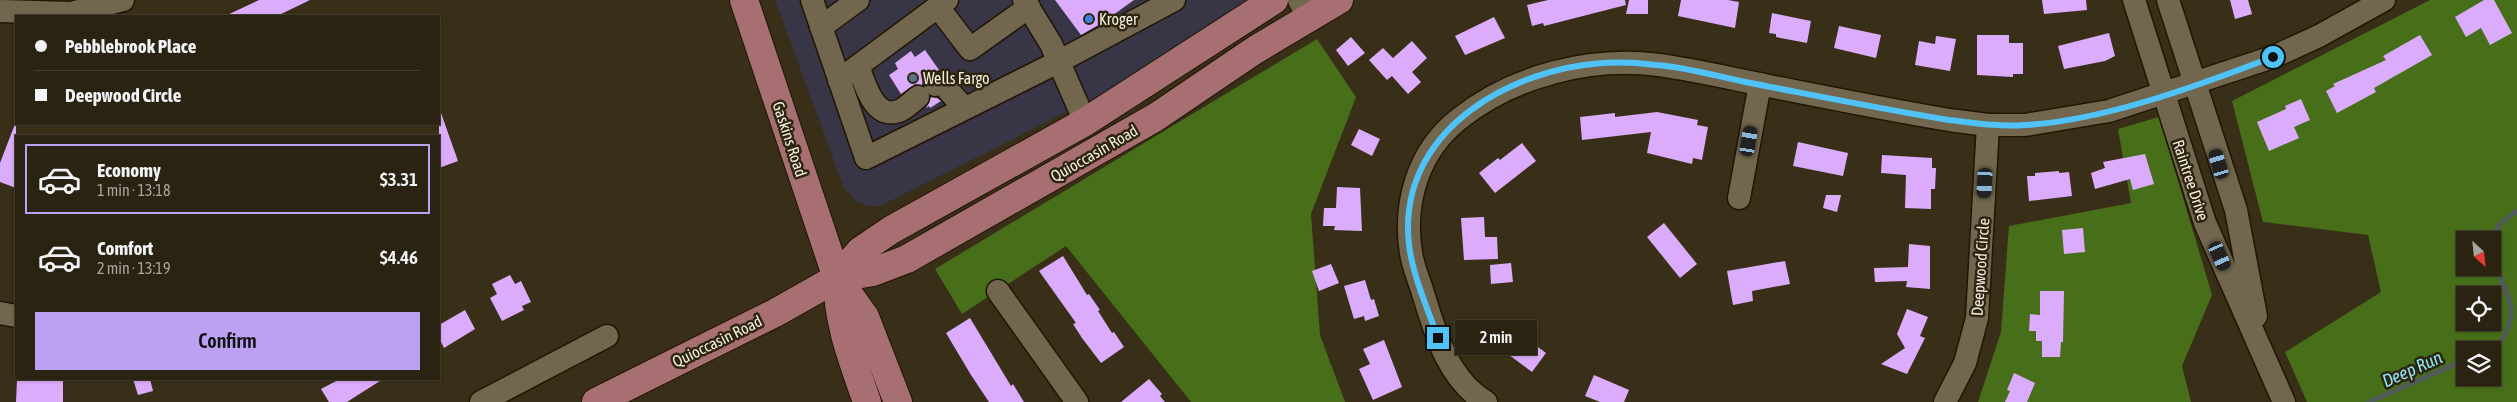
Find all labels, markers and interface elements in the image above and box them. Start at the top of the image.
place label: Kroger [1099,10,1138,29]
marker: Kroger [1083,13,1095,25]
text: Pebblebrook Place [65,35,197,57]
route start [2262,46,2284,68]
place label: Wells Fargo [923,69,990,88]
marker: Wells Fargo [907,72,919,84]
text: Deepwood Circle [65,84,181,106]
street label: Gaskins Road [769,99,811,179]
street label: Quioccasin Road [1047,121,1141,185]
car [1739,125,1758,157]
street label: Raintree Drive [2169,137,2213,223]
car [2207,147,2230,181]
icon: car [37,157,82,202]
text: Economy [97,159,161,181]
text: $3.31 [380,168,418,190]
car [1976,168,1993,198]
text: 1 min · 13:18 [97,181,170,199]
street label: Deepwood Circle [1968,218,1993,317]
north arrow [2456,231,2501,276]
map controls [2456,231,2501,386]
icon: car [37,235,82,280]
text: Comfort [97,237,153,259]
car [2207,239,2232,273]
text: $4.46 [380,246,418,268]
text: 2 min · 13:19 [97,259,170,277]
button: locate [2456,286,2501,331]
button: Confirm [35,312,420,370]
street label: Quioccasin Road [669,312,765,370]
callout: 2 min [1456,320,1538,356]
route end [1427,327,1449,349]
text: 2 min [1480,328,1512,346]
button: layers [2456,341,2501,386]
water label: Deep Run [2379,346,2446,392]

